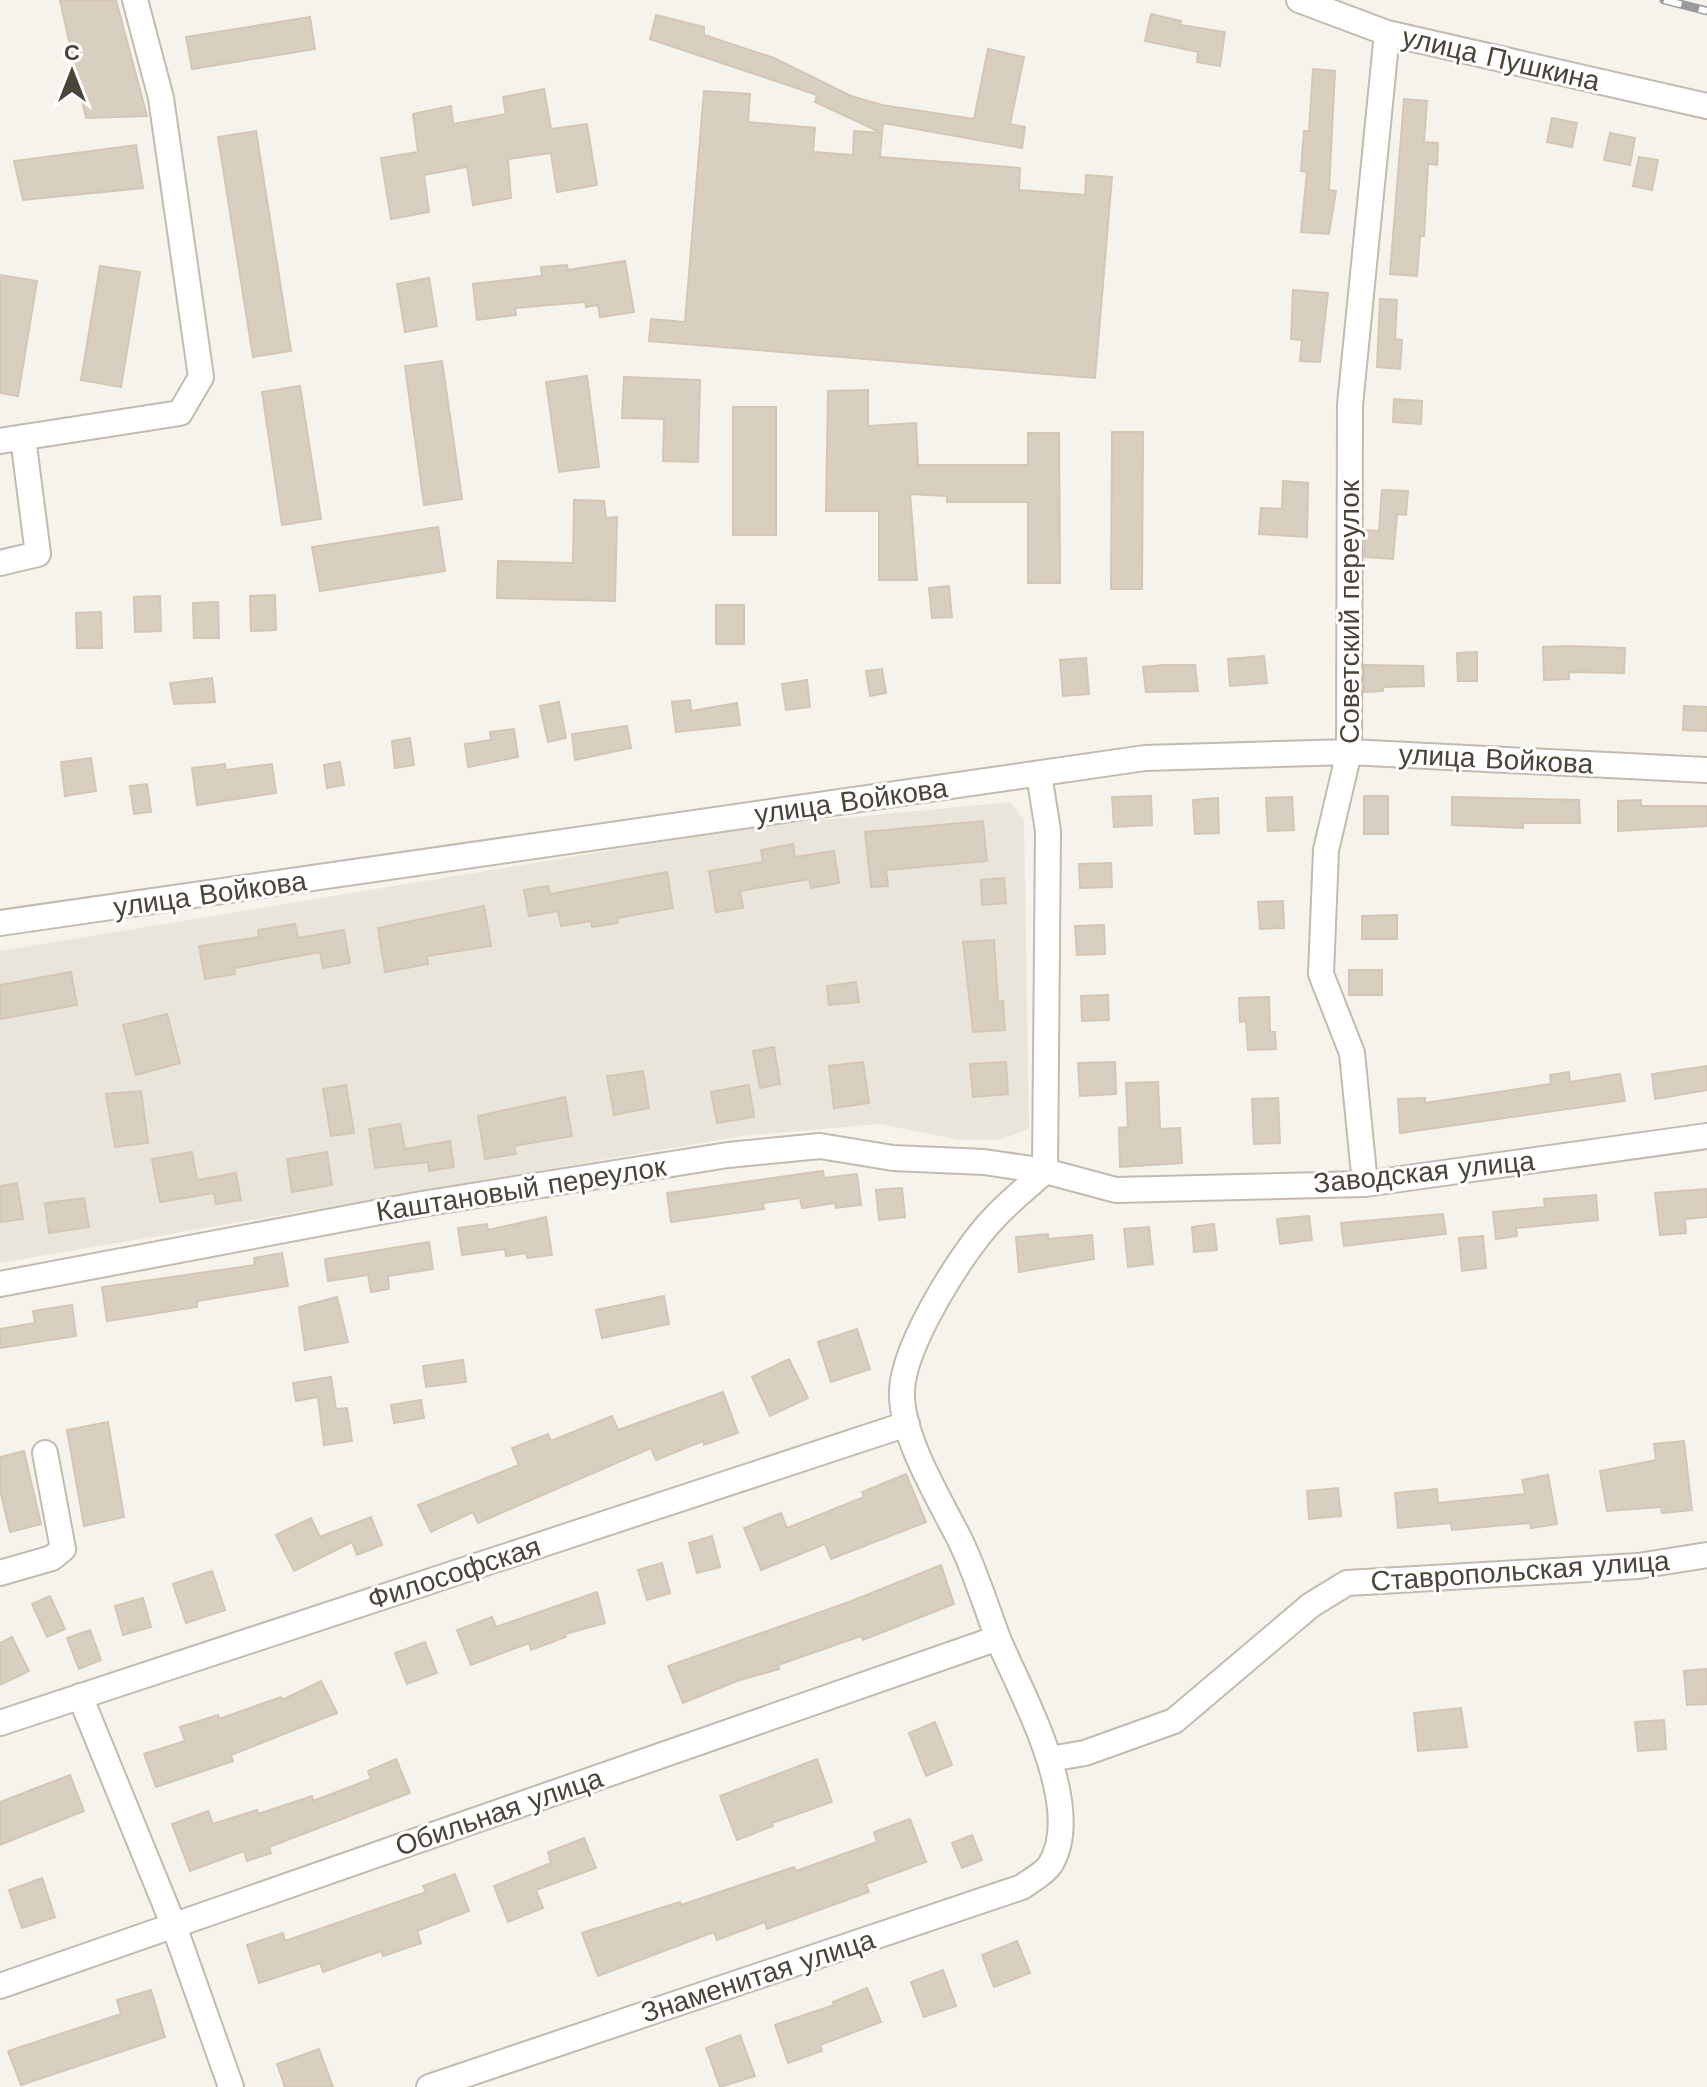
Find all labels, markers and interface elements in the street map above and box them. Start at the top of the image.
street label: улица Пушкина [1399,20,1604,98]
north arrow [32,32,112,112]
text: С [64,40,80,65]
street label: Советский переулок [1333,479,1366,744]
street label: улица Войкова [1398,737,1594,781]
street label: улица Войкова [752,771,950,831]
street label: улица Войкова [111,864,309,924]
street label: Заводская улица [1312,1144,1537,1200]
street label: Каштановый переулок [374,1150,669,1228]
street label: Философская [363,1530,545,1616]
street label: Ставропольская улица [1369,1544,1671,1598]
street label: Обильная улица [391,1761,607,1863]
street label: Знаменитая улица [637,1923,879,2029]

